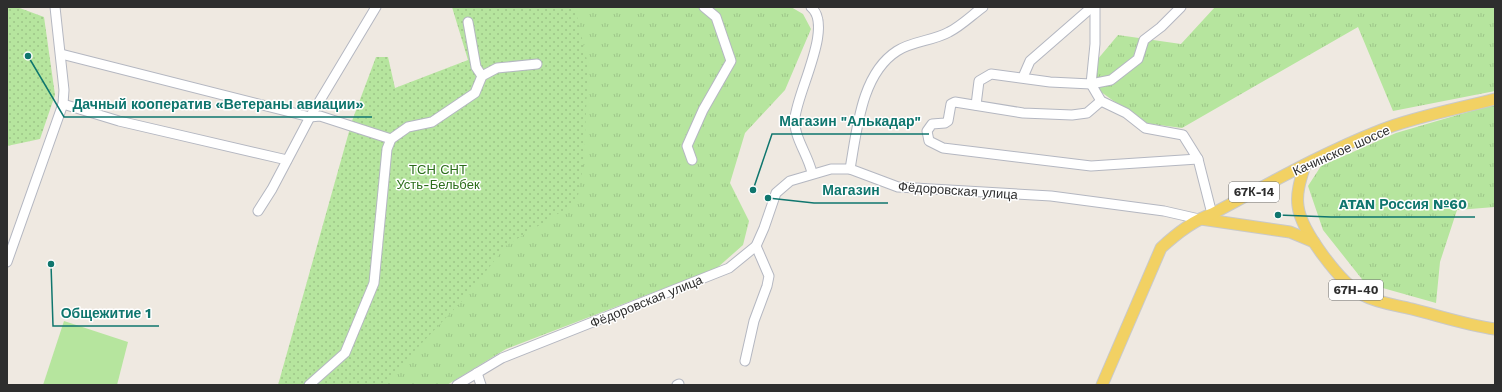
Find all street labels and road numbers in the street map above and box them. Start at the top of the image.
street label: Качинское шоссе [1290,122,1392,179]
street label: Фёдоровская улица [898,179,1019,202]
road number: 67К-14 [1229,182,1279,202]
street label: Фёдоровская улица [588,272,705,331]
road number: 67H-40 [1329,280,1383,300]

